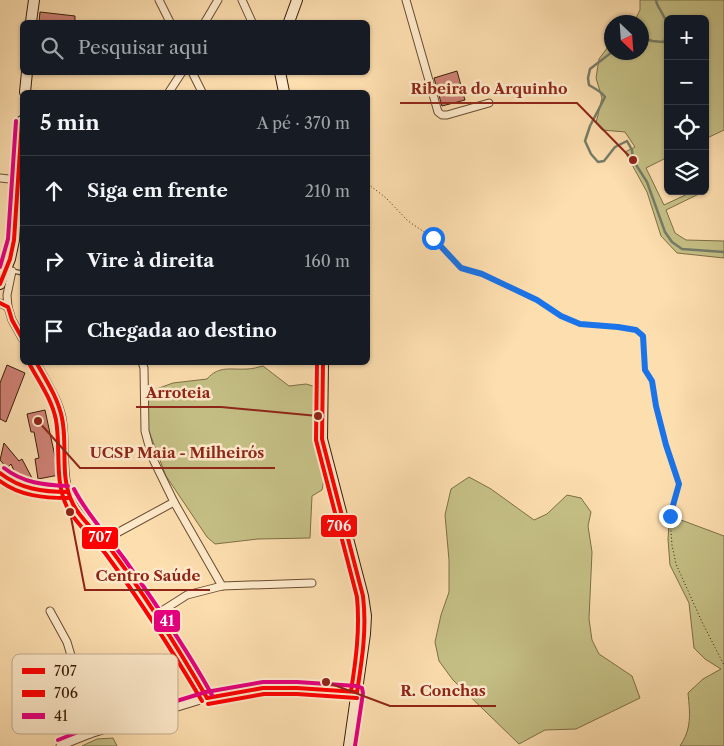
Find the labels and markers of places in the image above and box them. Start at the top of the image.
callout: Ribeira do Arquinho [400,73,577,103]
callout: Arroteia [136,377,221,407]
callout: UCSP Maia - Milheirós [80,438,275,468]
callout: Centro Saúde [85,560,210,590]
callout: R. Conchas [390,676,496,706]

